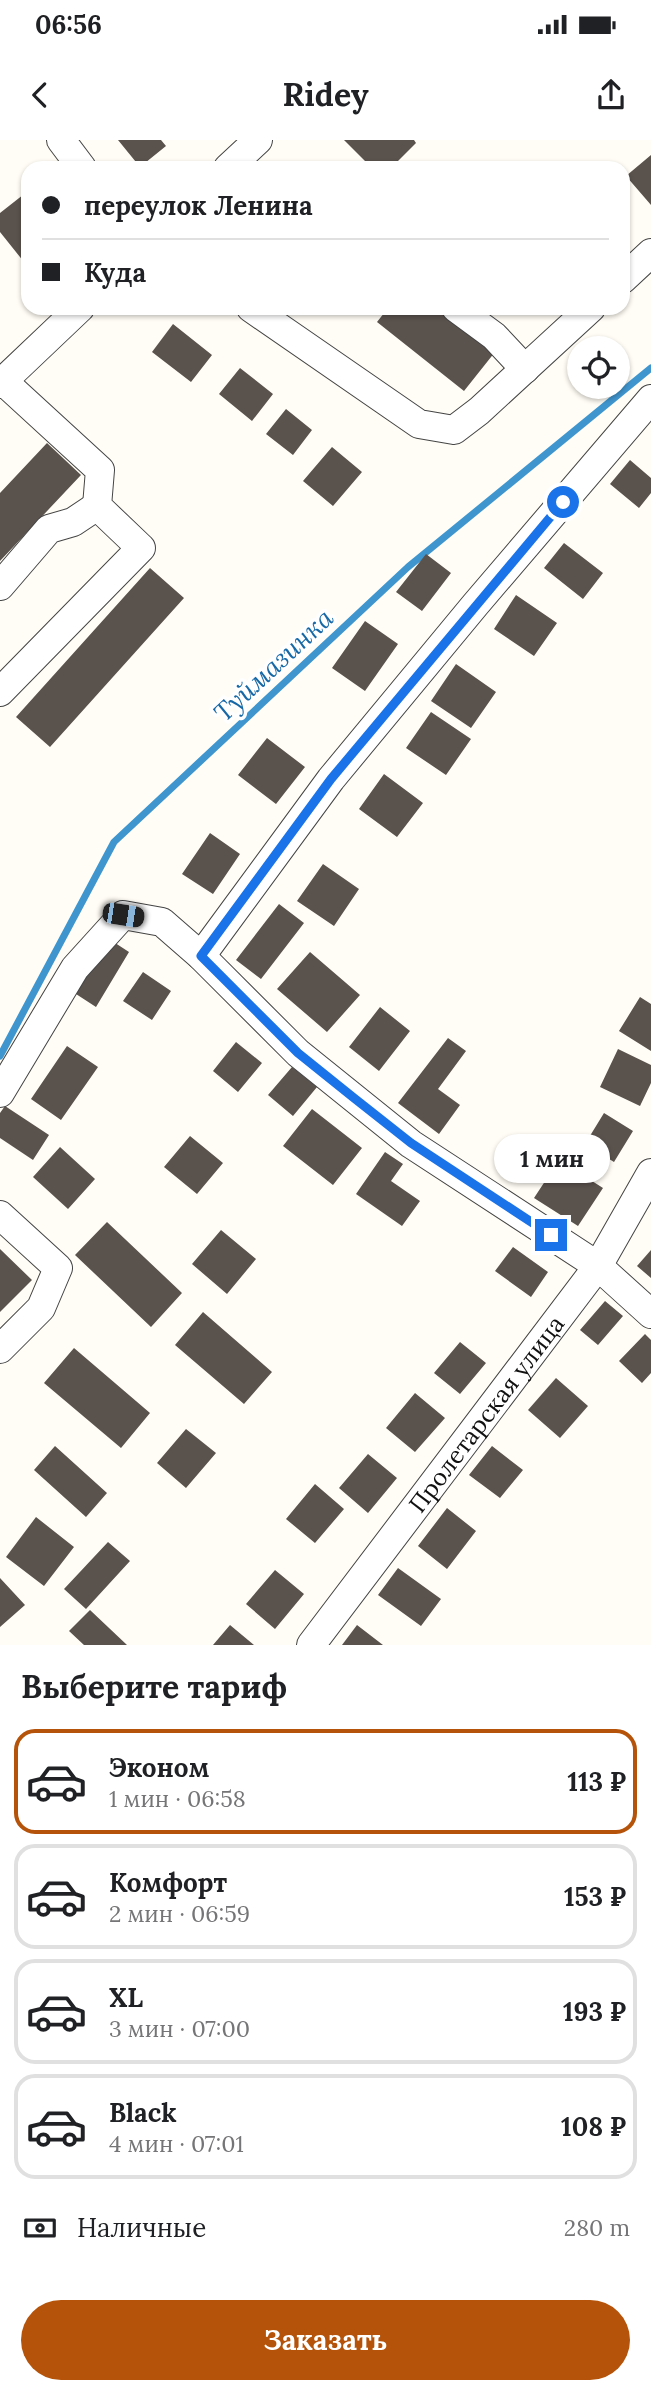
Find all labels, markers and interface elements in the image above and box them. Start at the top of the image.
text: 06:56 [35,8,102,41]
text: Ridey [282,74,369,115]
icon: back [21,76,59,114]
icon: share [592,76,630,114]
text: переулок Ленина [84,189,313,222]
text: Куда [84,256,146,289]
map controls [567,336,630,399]
button: locate [567,336,630,399]
route start [547,486,579,518]
water label: Туймазинка [206,601,340,729]
car [101,901,146,929]
callout: 1 мин [493,1133,609,1182]
text: 1 мин [520,1144,584,1173]
route end [535,1219,567,1251]
street label: Пролетарская улица [402,1309,571,1518]
text: Выберите тариф [21,1666,287,1707]
icon: car [25,1750,88,1813]
text: Эконом [109,1751,209,1784]
text: 113 ₽ [567,1765,626,1798]
text: 1 мин · 06:58 [109,1784,246,1813]
icon: car [25,1865,88,1928]
text: Комфорт [109,1866,227,1899]
text: 153 ₽ [564,1880,626,1913]
text: 2 мин · 06:59 [109,1899,250,1928]
icon: car [25,1980,88,2043]
text: XL [109,1981,143,2014]
text: 193 ₽ [563,1995,626,2028]
text: 3 мин · 07:00 [109,2014,250,2043]
icon: car [25,2095,88,2158]
text: Black [109,2096,177,2129]
text: 108 ₽ [561,2110,626,2143]
text: 4 мин · 07:01 [109,2129,244,2158]
icon: cash [21,2209,59,2247]
text: Наличные [77,2211,206,2244]
text: 280 m [564,2213,630,2242]
button: Заказать [21,2300,630,2380]

